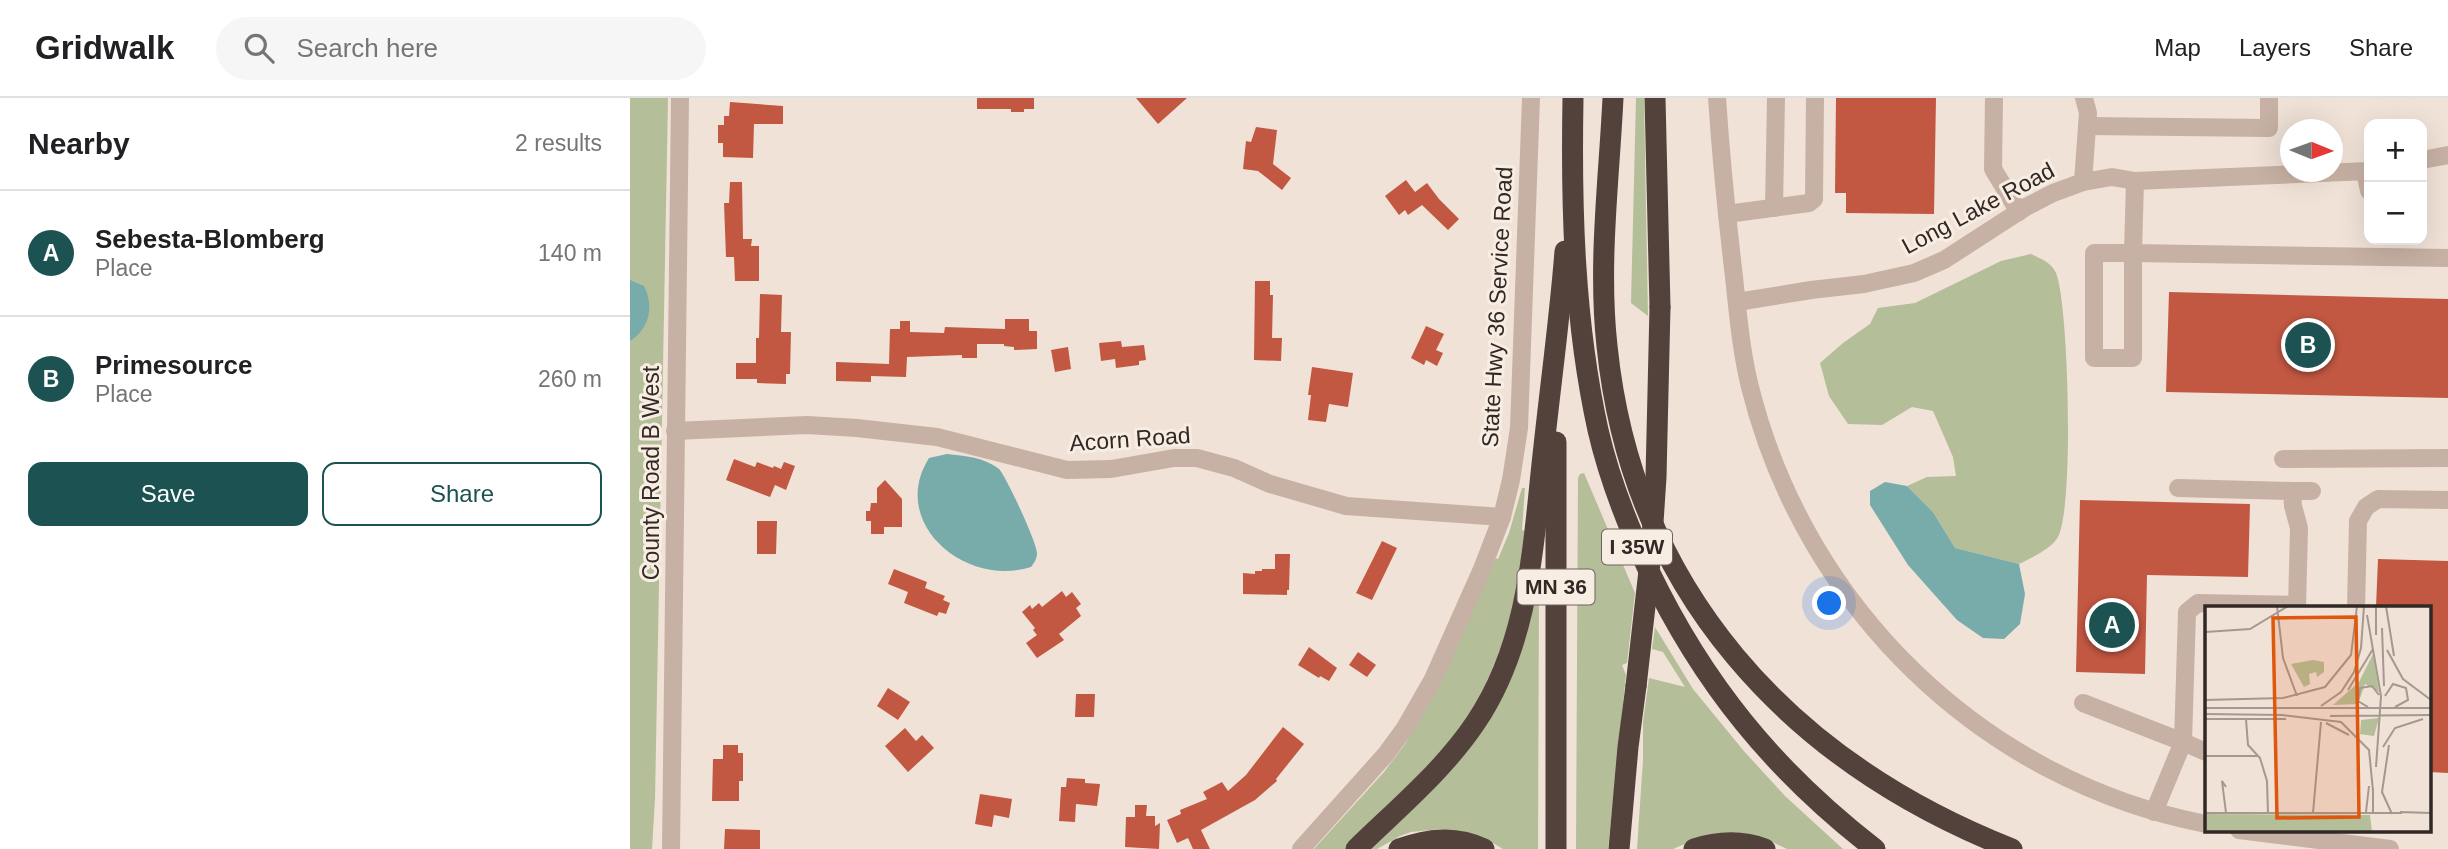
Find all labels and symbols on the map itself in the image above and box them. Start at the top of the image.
north arrow [2280,119,2343,182]
street label: Long Lake Road [1897,157,2059,259]
street label: State Hwy 36 Service Road [1477,166,1517,448]
pin: B [2285,319,2331,371]
street label: County Road B West [638,365,664,580]
street label: Acorn Road [1069,422,1191,456]
road number: I 35W [1602,530,1672,564]
road number: MN 36 [1518,570,1594,604]
your location [1812,586,1846,620]
pin: A [2089,599,2135,651]
inset map [2205,606,2430,832]

